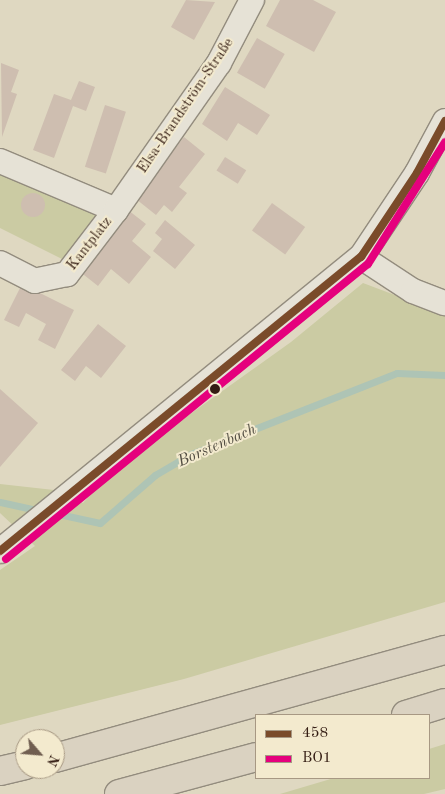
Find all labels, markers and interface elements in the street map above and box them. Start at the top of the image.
street label: Elsa-Brandström-Straße [134,35,238,177]
street label: Kantplatz [63,214,117,274]
unlabelled marker [210,384,220,394]
water label: Borstenbach [175,420,259,472]
legend [255,714,430,779]
text: 458 [302,726,328,741]
north arrow [15,729,65,779]
text: BO1 [302,751,332,766]
text: N [44,752,61,768]

